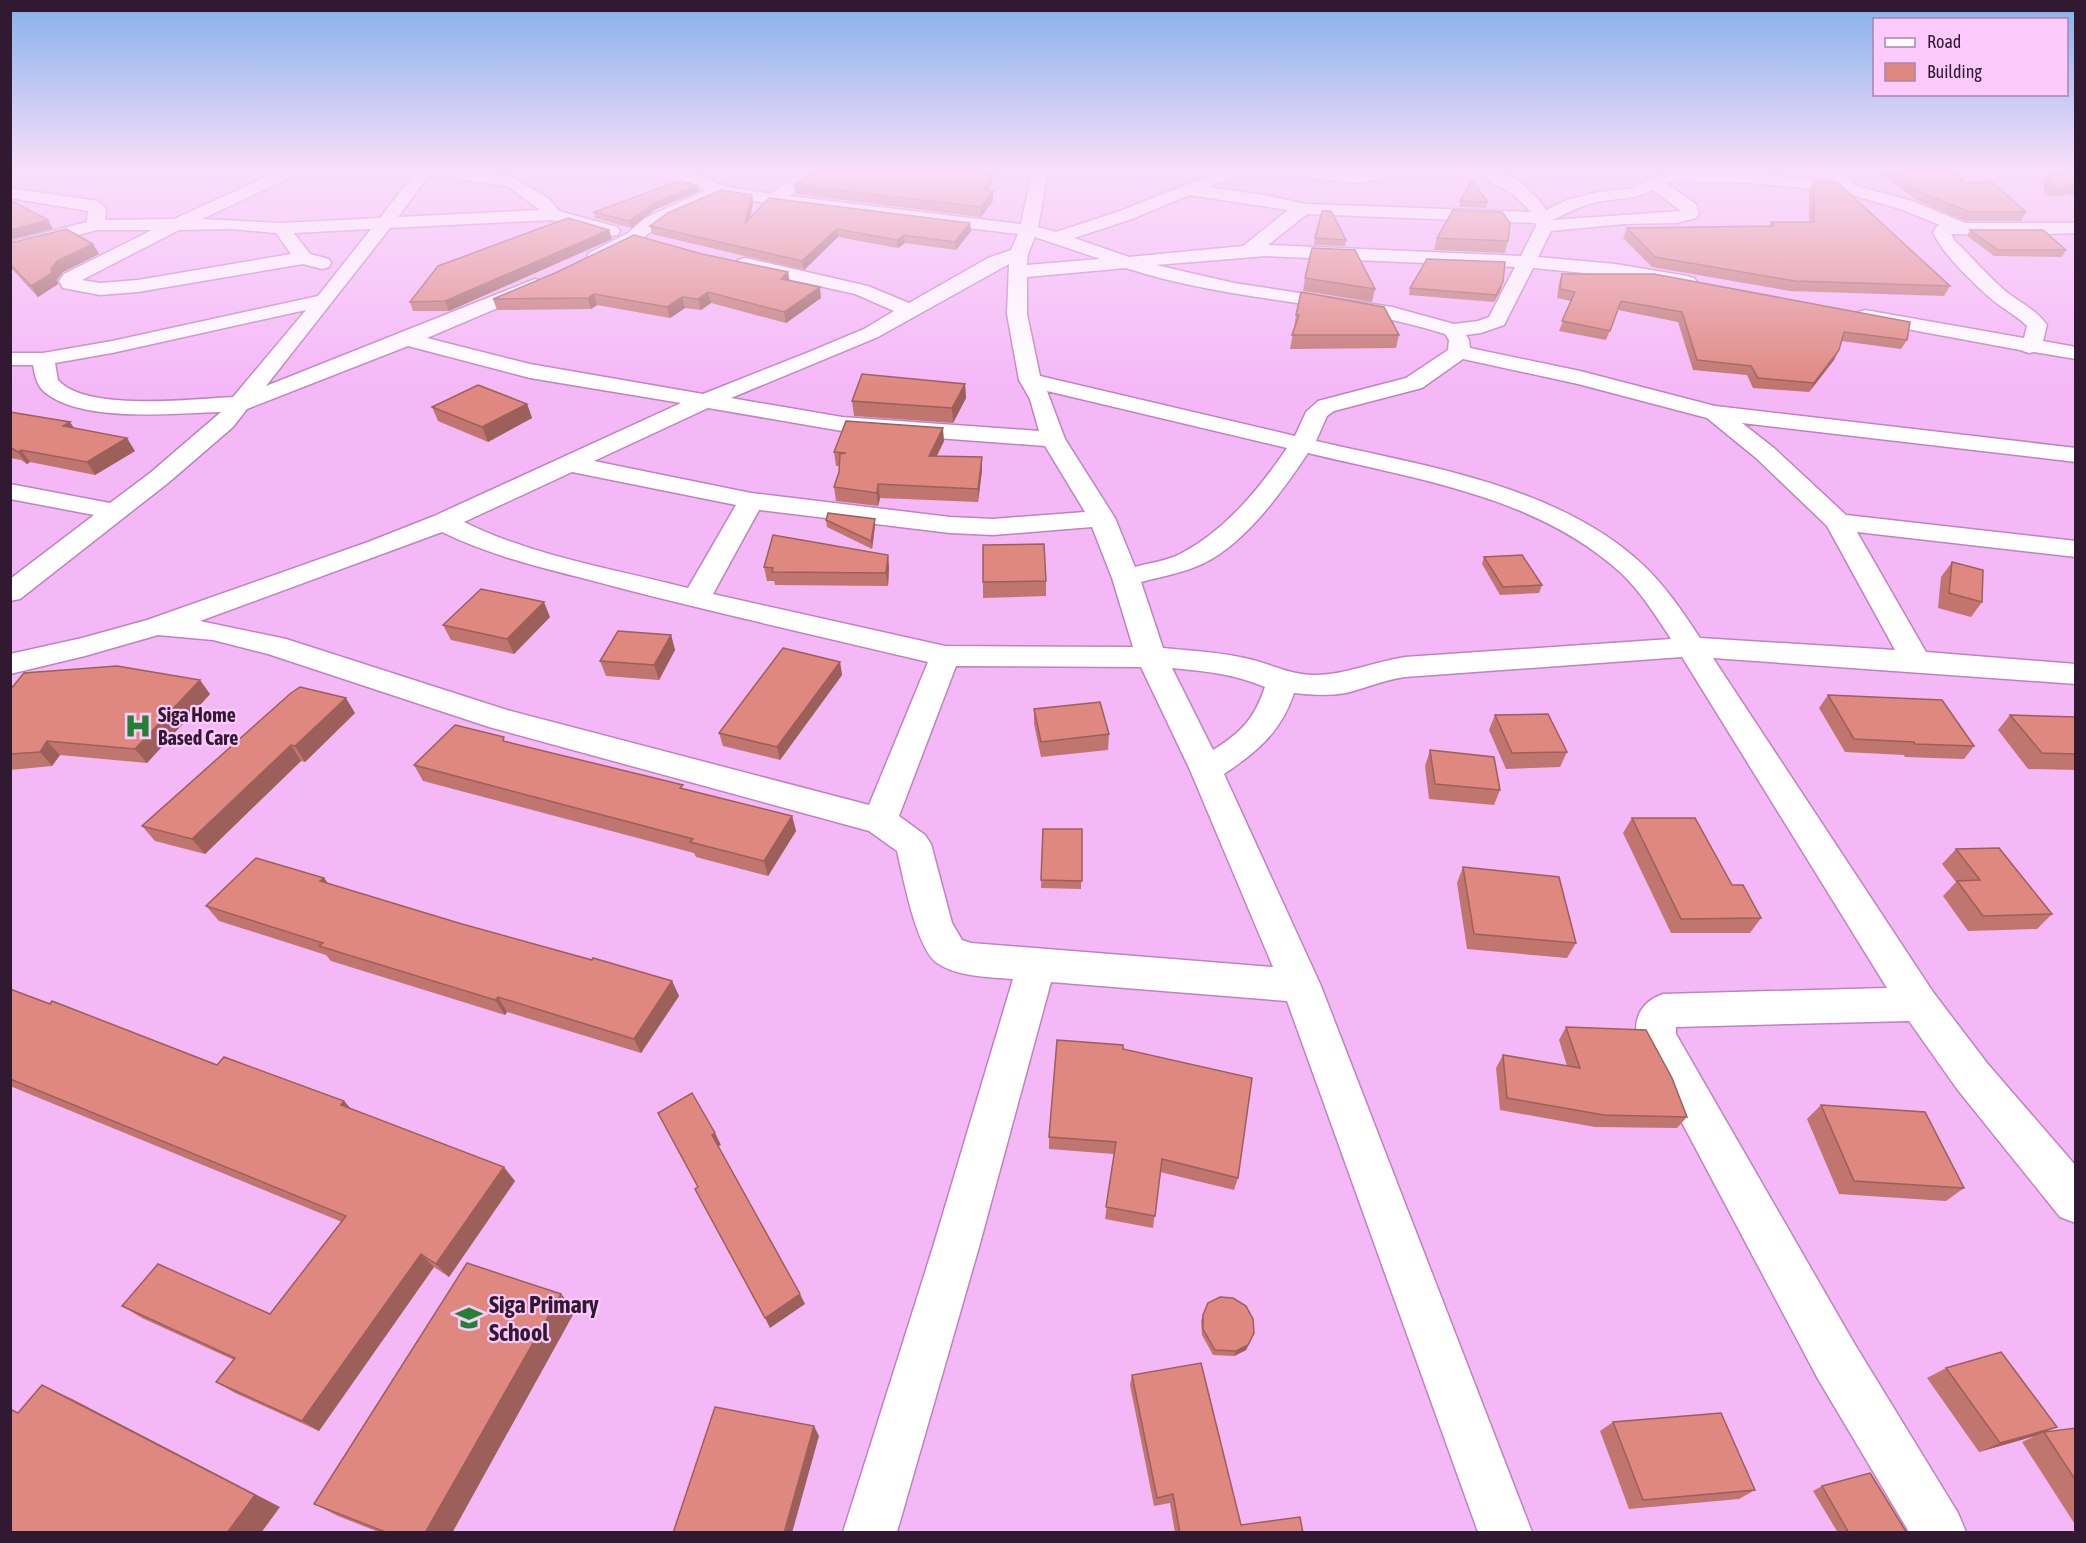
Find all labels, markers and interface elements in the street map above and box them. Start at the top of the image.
legend [1873,18,2068,96]
text: Road [1927,31,1961,52]
text: Building [1927,61,1982,82]
place label: Siga Home Based Care [158,703,238,749]
hospital icon: Siga Home Based Care [123,711,153,741]
place label: Siga Primary School [489,1291,599,1346]
school or university icon: Siga Primary School [454,1303,484,1333]

